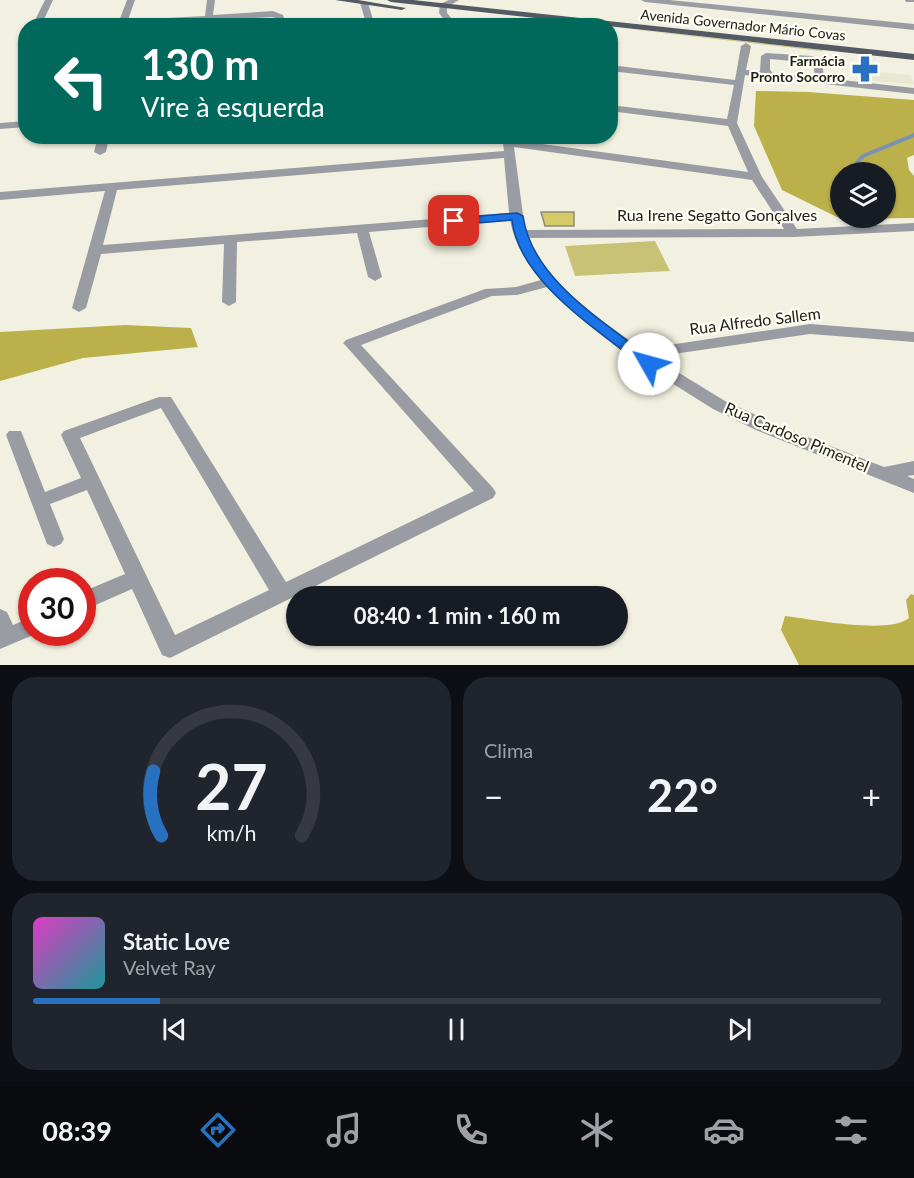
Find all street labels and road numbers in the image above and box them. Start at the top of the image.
street label: Avenida Governador Mário Covas [640,5,846,44]
street label: Rua Irene Segatto Gonçalves [617,205,817,224]
street label: Rua Alfredo Sallem [688,303,822,338]
street label: Rua Cardoso Pimentel [722,398,872,476]

